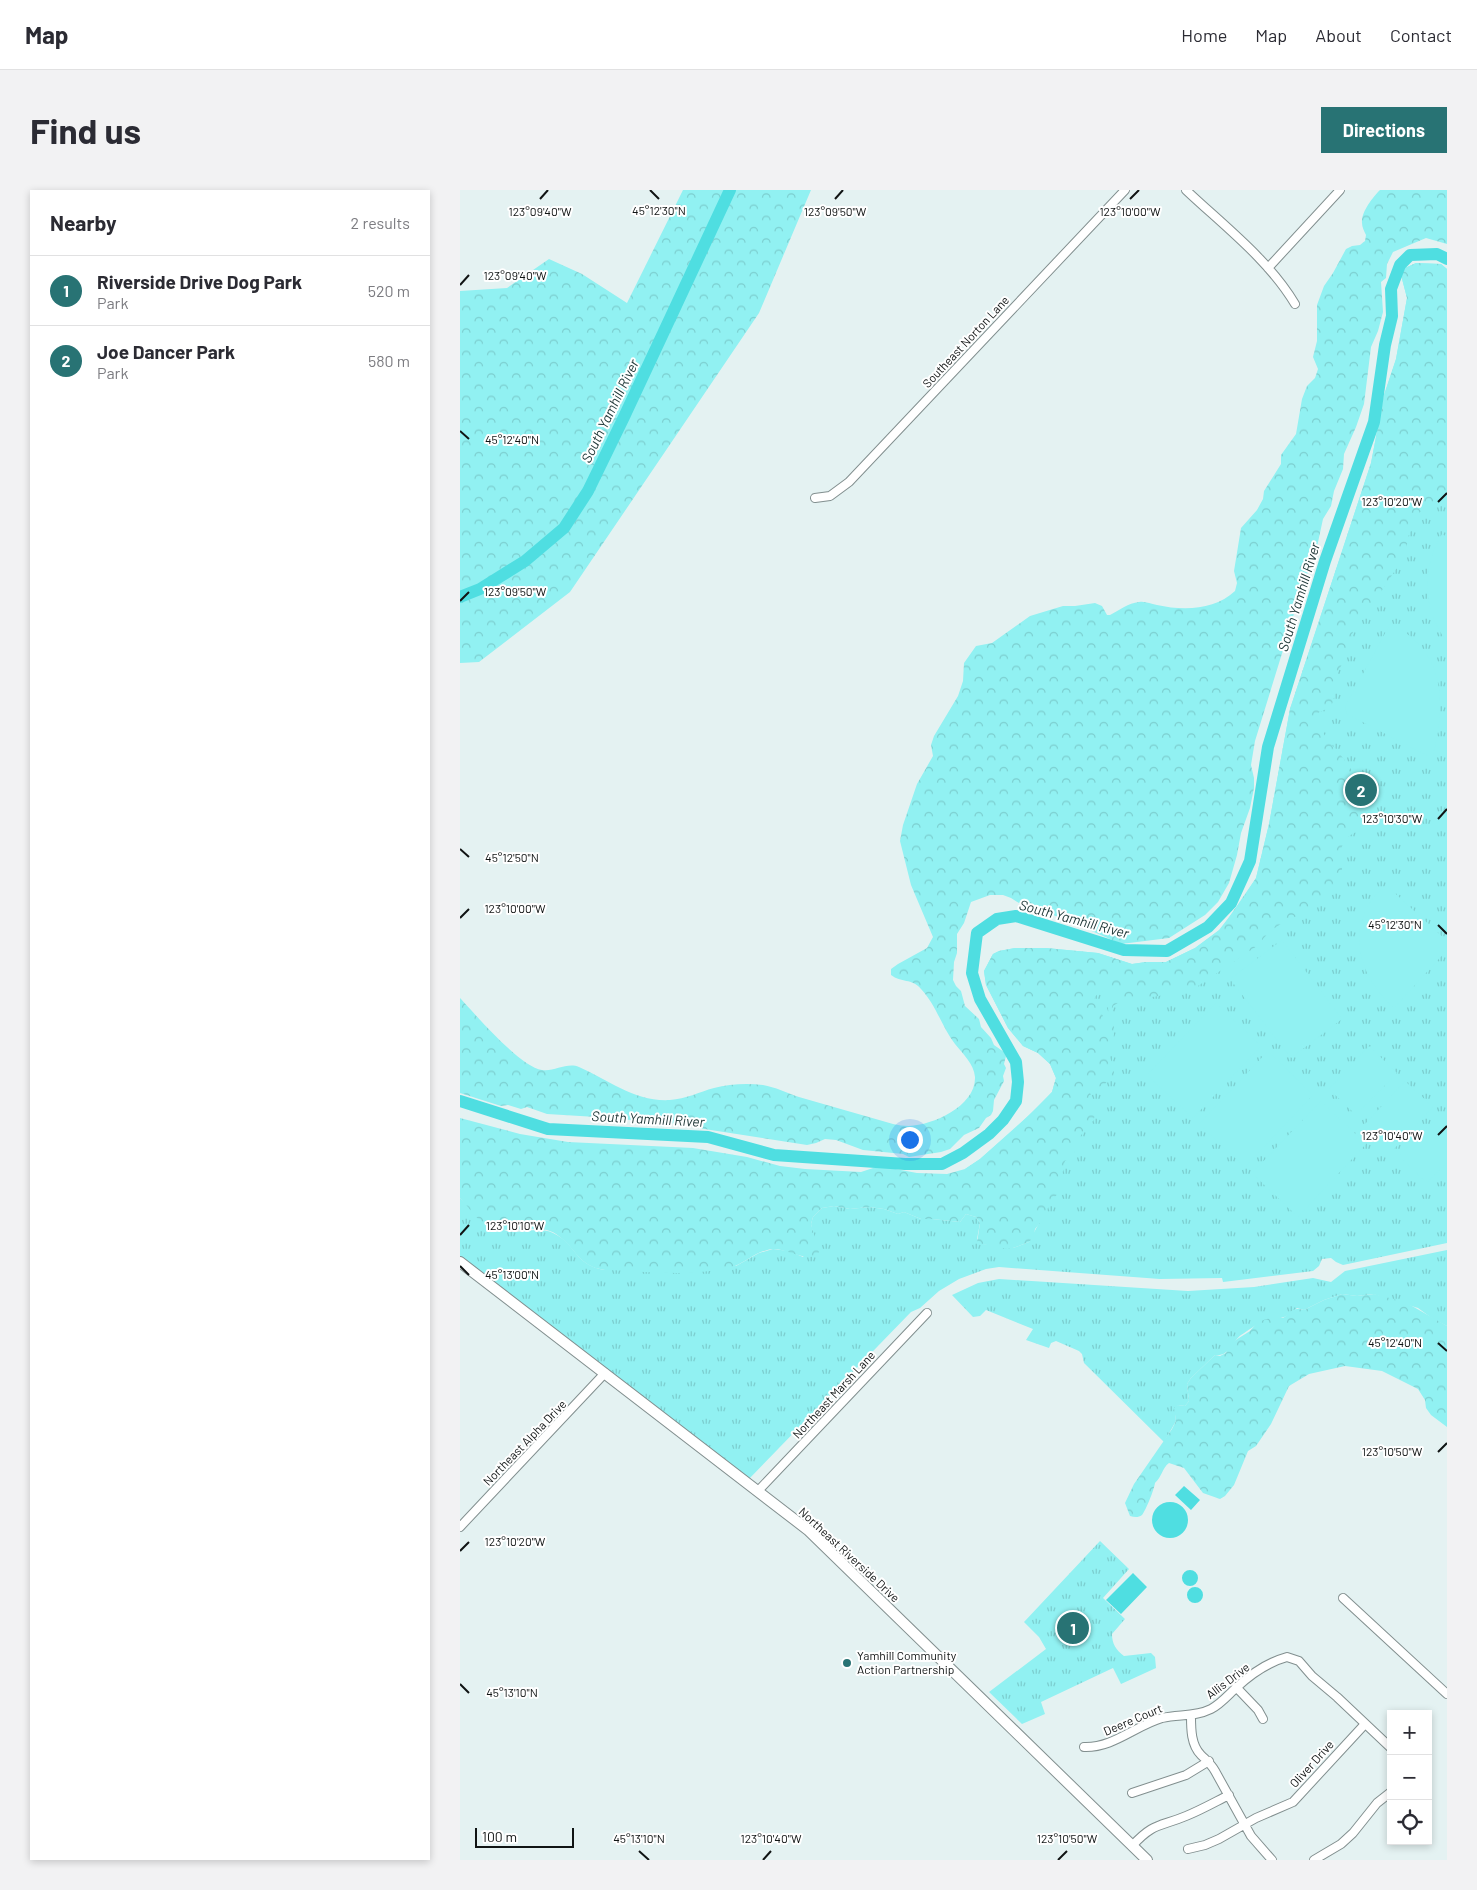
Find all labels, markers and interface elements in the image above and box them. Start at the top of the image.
text: Map [25,20,68,49]
text: Home [1181,24,1227,46]
text: Map [1255,24,1287,46]
text: About [1315,24,1362,46]
text: Contact [1390,24,1452,46]
button: Directions [1321,107,1447,153]
text: Find us [30,109,141,151]
text: 45°12'30"N [632,203,686,217]
text: 123°09'40"W [509,204,572,218]
text: 123°09'50"W [804,204,867,218]
text: 123°10'00"W [1099,204,1161,218]
text: Nearby [50,210,116,235]
text: 2 results [351,213,410,232]
text: 123°09'40"W [484,268,547,282]
text: Riverside Drive Dog Park [97,270,302,293]
text: 1 [63,281,69,300]
text: 520 m [368,281,410,300]
text: Park [97,293,128,312]
street label: Southeast Norton Lane [919,293,1011,390]
text: Joe Dancer Park [97,340,235,363]
text: 2 [62,351,70,370]
text: 580 m [368,351,410,370]
water label: South Yamhill River [577,355,642,465]
text: Park [97,363,128,382]
text: 45°12'40"N [485,432,539,446]
text: 123°10'20"W [1362,494,1423,508]
water label: South Yamhill River [1274,539,1323,653]
text: 123°09'50"W [484,584,547,598]
pin: 2 [1345,771,1377,809]
text: 123°10'30"W [1362,811,1423,825]
text: 45°12'50"N [485,850,539,864]
water label: South Yamhill River [1017,896,1132,942]
text: 123°10'00"W [484,901,546,915]
text: 45°12'30"N [1368,917,1422,931]
water label: South Yamhill River [591,1107,706,1130]
your location [897,1127,923,1153]
text: 123°10'40"W [1362,1128,1423,1142]
text: 123°10'10"W [486,1218,545,1232]
text: 45°13'00"N [485,1267,539,1281]
text: 45°12'40"N [1368,1335,1422,1349]
street label: Northeast Marsh Lane [789,1348,877,1441]
street label: Northeast Alpha Drive [480,1397,569,1488]
text: 123°10'50"W [1362,1444,1423,1458]
street label: Northeast Riverside Drive [796,1504,903,1605]
text: 123°10'20"W [485,1534,546,1548]
pin: 1 [1057,1609,1089,1647]
place label: Yamhill Community Action Partnership [857,1648,957,1676]
marker: Yamhill Community Action Partnership [841,1657,853,1669]
street label: Allis Drive [1203,1659,1252,1701]
text: 45°13'10"N [486,1685,538,1699]
street label: Deere Court [1101,1700,1164,1738]
map controls [1387,1710,1432,1845]
button: + [1387,1710,1432,1755]
street label: Oliver Drive [1286,1737,1336,1790]
button: − [1387,1755,1432,1800]
button: locate [1387,1800,1432,1845]
scale bar [475,1825,574,1848]
text: 100 m [482,1828,517,1845]
text: 45°13'10"N [613,1831,665,1845]
text: 123°10'40"W [741,1831,802,1845]
text: 123°10'50"W [1037,1831,1098,1845]

